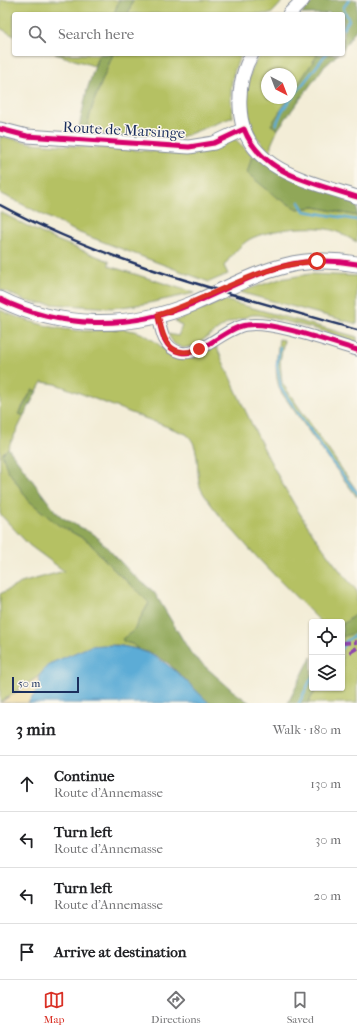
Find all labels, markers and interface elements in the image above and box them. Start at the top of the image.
search box [12,12,345,56]
icon: search [26,23,48,45]
text: Search here [58,25,134,43]
north arrow [261,68,297,104]
street label: Route de Marsinge [62,118,186,142]
route start [308,252,326,270]
route end [190,340,208,358]
map controls [309,619,345,691]
button: locate [309,619,345,655]
button: layers [309,655,345,691]
scale bar [12,675,79,694]
text: 50 m [18,677,40,690]
text: 3 min [16,719,56,739]
text: Walk · 180 m [273,722,341,737]
text: Continue [54,767,114,785]
icon: ahead [16,773,38,795]
text: 130 m [310,776,341,791]
text: Route d'Annemasse [54,785,163,800]
text: Turn left [54,823,112,841]
icon: left [16,829,38,851]
text: 30 m [315,832,341,847]
text: Route d'Annemasse [54,841,163,856]
text: Turn left [54,879,112,897]
icon: left [16,885,38,907]
text: 20 m [314,888,341,903]
text: Route d'Annemasse [54,897,163,912]
icon: arrive [16,941,38,963]
text: Arrive at destination [54,943,186,961]
tab: Map [43,989,65,1026]
tab: Directions [151,989,201,1026]
tab: Saved [287,989,314,1026]

